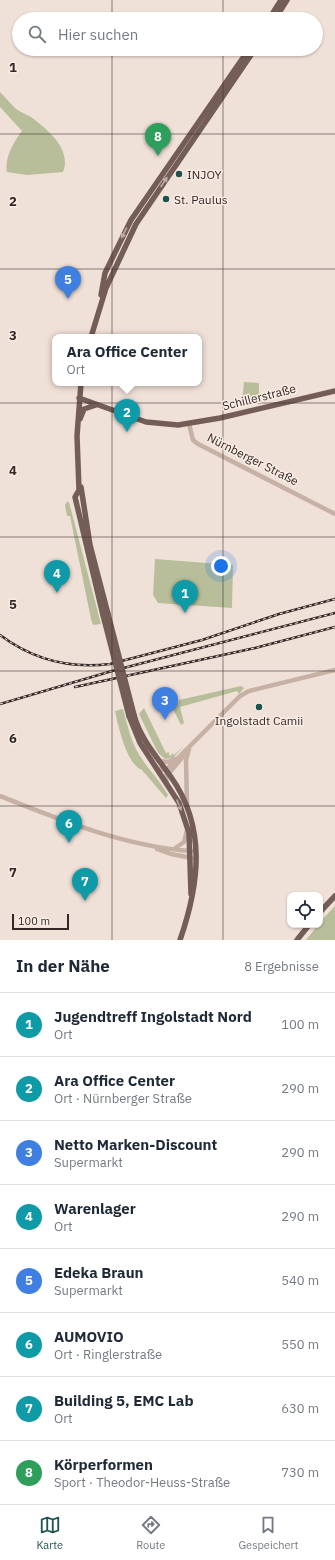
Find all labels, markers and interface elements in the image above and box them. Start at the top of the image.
search box [12,12,323,56]
icon: search [26,23,48,45]
text: Hier suchen [58,25,138,44]
text: 1 [9,59,17,76]
pin: 8 [145,123,171,156]
place label: INJOY [187,167,222,182]
marker: INJOY [174,169,184,179]
one-way arrow [160,177,168,187]
place label: St. Paulus [174,192,228,207]
text: 2 [9,193,17,210]
marker: St. Paulus [161,194,171,204]
one-way arrow [121,227,128,238]
pin: 5 [55,266,81,299]
text: 3 [9,327,17,344]
popup [52,334,202,386]
text: Ara Office Center [66,342,188,361]
text: Ort [66,361,85,378]
street label: Schillerstraße [221,381,298,413]
pin: 2 [114,399,140,432]
street label: Nürnberger Straße [205,430,302,489]
text: 4 [9,462,17,479]
your location [211,556,231,576]
pin: 4 [44,560,70,593]
pin: 1 [172,580,198,613]
text: 5 [9,596,17,613]
pin: 3 [152,687,178,720]
marker: Ingolstadt Camii [254,702,264,712]
place label: Ingolstadt Camii [215,713,303,728]
text: 6 [9,730,17,747]
one-way arrow [177,800,183,812]
pin: 6 [56,810,82,843]
text: 7 [9,864,17,881]
pin: 7 [72,868,98,901]
map controls [287,892,323,928]
button: locate [287,892,323,928]
scale bar [12,912,69,931]
text: 100 m [18,914,50,928]
text: In der Nähe [16,955,110,977]
text: 8 Ergebnisse [244,958,319,975]
text: Jugendtreff Ingolstadt Nord [54,1007,252,1026]
text: 1 [25,1016,33,1033]
text: 100 m [281,1016,319,1033]
text: Ort [54,1026,73,1043]
text: Ara Office Center [54,1071,175,1090]
text: 2 [25,1080,33,1097]
text: 290 m [281,1080,319,1097]
text: Ort · Nürnberger Straße [54,1090,192,1107]
text: Netto Marken-Discount [54,1135,217,1154]
text: 3 [25,1144,33,1161]
text: 290 m [281,1144,319,1161]
text: Supermarkt [54,1154,123,1171]
text: Warenlager [54,1199,136,1218]
text: 4 [25,1208,33,1225]
text: 290 m [281,1208,319,1225]
text: Ort [54,1218,73,1235]
text: Edeka Braun [54,1263,144,1282]
text: 5 [25,1272,33,1289]
text: 540 m [281,1272,319,1289]
text: Supermarkt [54,1282,123,1299]
text: AUMOVIO [54,1327,124,1346]
text: 6 [25,1336,33,1353]
text: 550 m [281,1336,319,1353]
text: Ort · Ringlerstraße [54,1346,162,1363]
text: Building 5, EMC Lab [54,1391,194,1410]
text: 7 [25,1400,33,1417]
text: 630 m [281,1400,319,1417]
text: Ort [54,1410,73,1427]
text: Körperformen [54,1455,153,1474]
text: 8 [25,1464,33,1481]
text: 730 m [281,1464,319,1481]
text: Sport · Theodor-Heuss-Straße [54,1474,230,1491]
tab: Karte [37,1514,63,1552]
tab: Route [136,1514,165,1552]
tab: Gespeichert [238,1514,298,1552]

